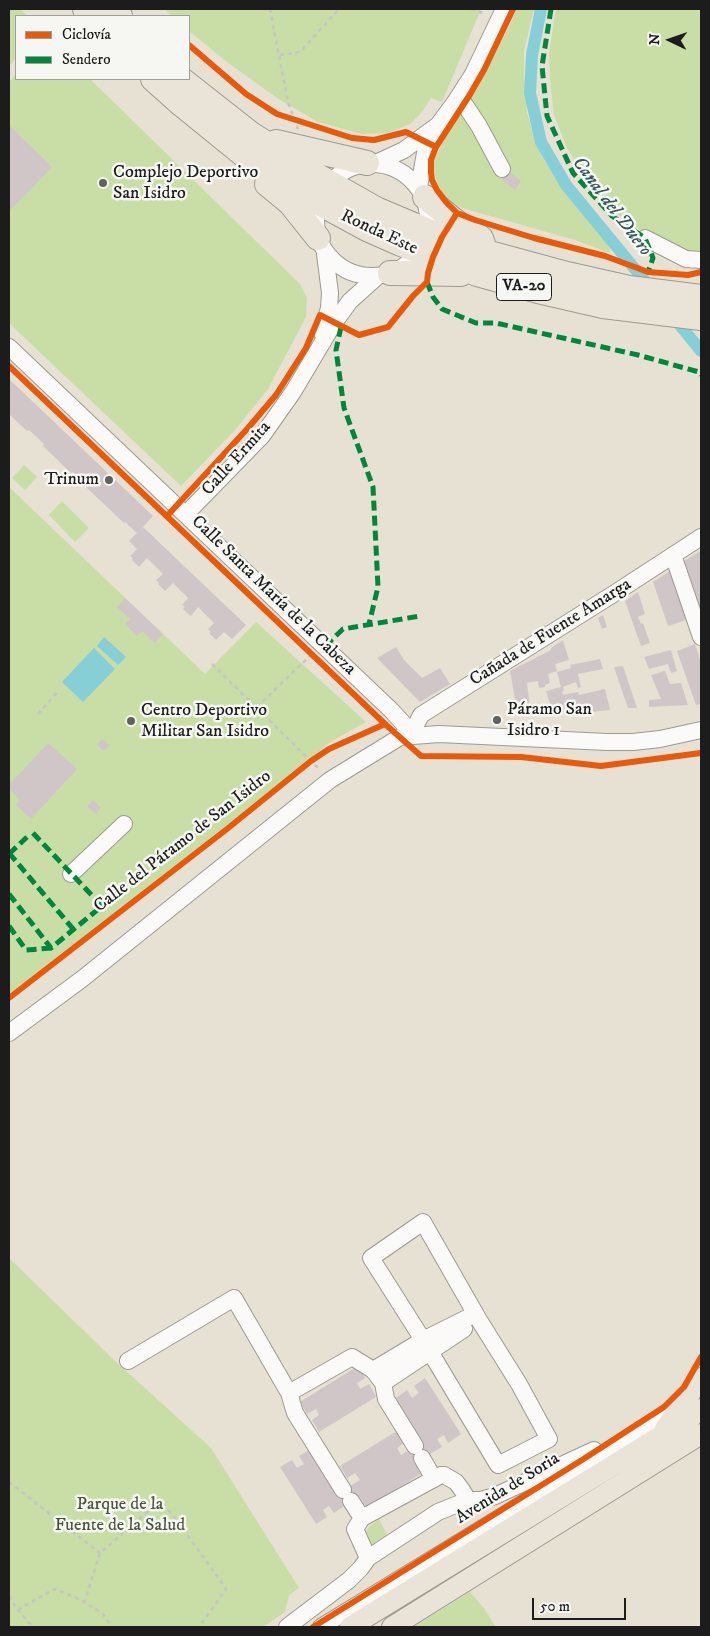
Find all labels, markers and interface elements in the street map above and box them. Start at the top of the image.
legend [15,15,190,80]
north arrow [645,15,695,65]
text: Ciclovía [62,25,111,44]
text: N [646,33,664,45]
text: Sendero [62,50,110,69]
water label: Canal del Duero [566,153,656,261]
place label: Complejo Deportivo San Isidro [113,162,258,204]
marker: Complejo Deportivo San Isidro [97,177,109,189]
street label: Ronda Este [337,206,421,260]
road number: VA-20 [496,274,552,300]
street label: Calle Ermita [198,417,276,501]
place label: Trinum [44,469,99,491]
marker: Trinum [103,474,115,486]
street label: Calle Santa María de la Cabeza [186,512,360,680]
street label: Cañada de Fuente Amarga [466,574,636,692]
place label: Páramo San Isidro 1 [507,699,592,742]
place label: Centro Deportivo Militar San Isidro [141,700,269,742]
marker: Páramo San Isidro 1 [491,714,503,726]
marker: Centro Deportivo Militar San Isidro [125,715,137,727]
street label: Calle del Páramo de San Isidro [90,766,276,918]
street label: Avenida de Soria [452,1448,564,1530]
park label: Parque de la Fuente de la Salud [55,1494,185,1536]
scale bar [535,1588,629,1620]
text: 50 m [540,1597,570,1616]

